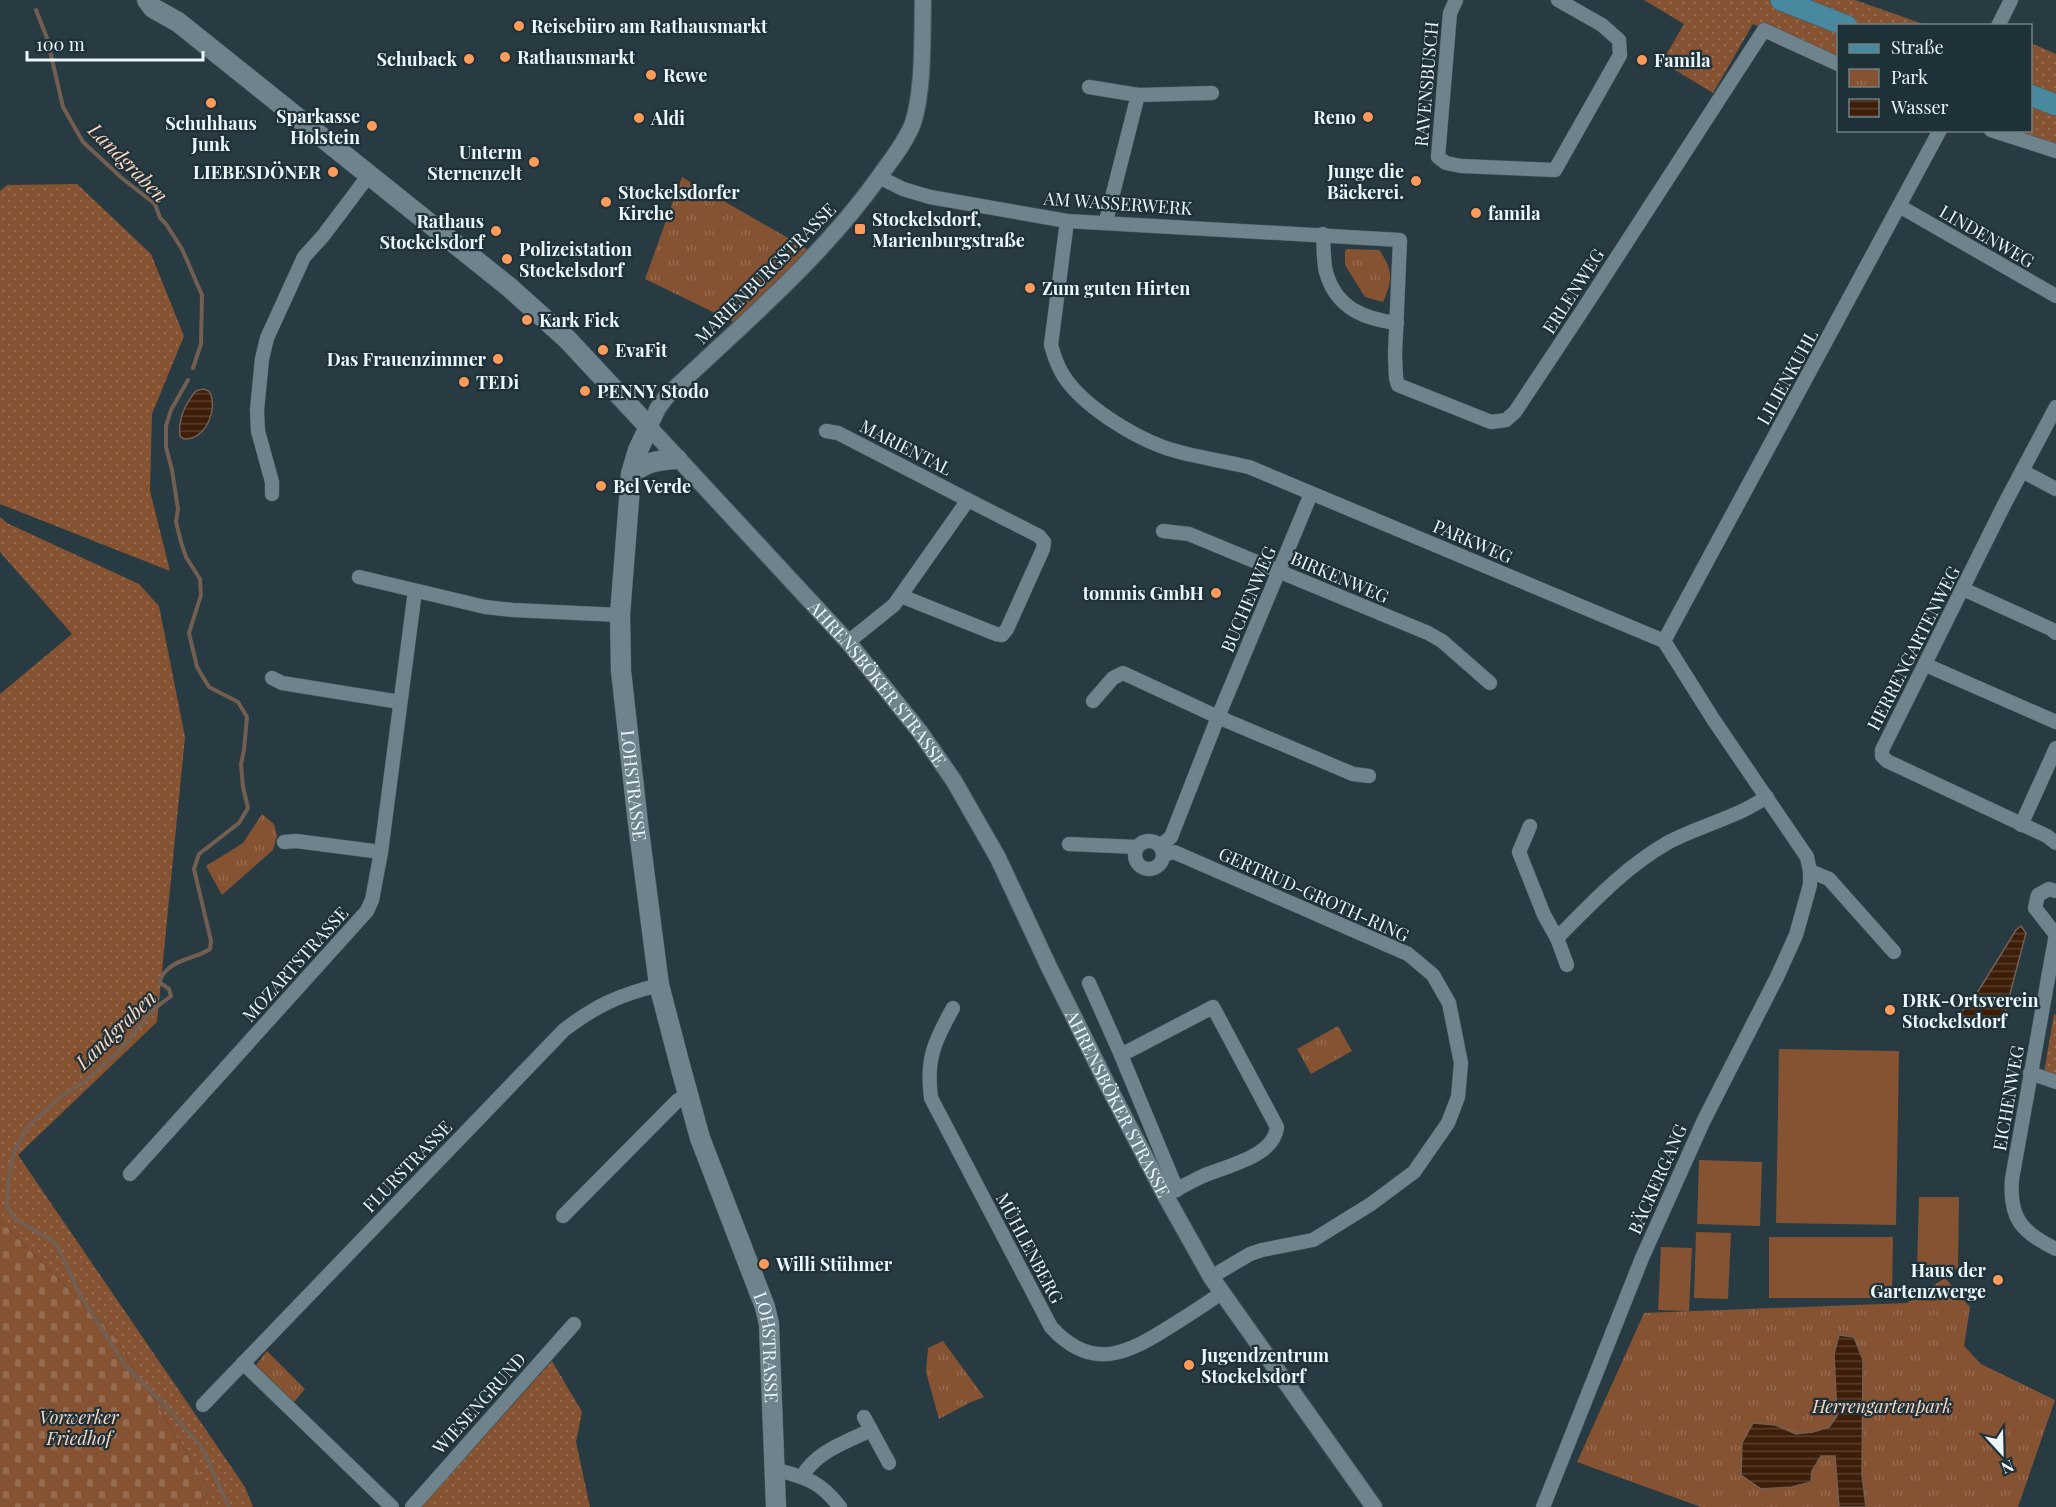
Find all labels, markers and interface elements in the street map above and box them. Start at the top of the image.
place label: Reisebüro am Rathausmarkt [531,14,768,38]
marker: Reisebüro am Rathausmarkt [512,19,526,33]
street label: RAVENSBUSCH [1409,20,1443,148]
scale bar [27,24,202,62]
legend [1837,24,2032,132]
text: 100 m [36,32,85,56]
text: Straße [1891,35,1944,59]
place label: Rathausmarkt [517,45,636,69]
place label: Schuback [376,47,457,71]
place label: Famila [1654,48,1711,72]
marker: Rathausmarkt [498,50,512,64]
marker: Schuback [462,52,476,66]
marker: Famila [1635,53,1649,67]
place label: Rewe [663,63,707,87]
text: Park [1891,65,1928,89]
marker: Rewe [644,68,658,82]
text: Wasser [1890,95,1949,119]
marker: Schuhhaus Junk [204,96,218,110]
place label: Sparkasse Holstein [276,104,360,149]
place label: Reno [1313,105,1356,129]
place label: Aldi [650,106,685,130]
marker: Reno [1361,110,1375,124]
place label: Schuhhaus Junk [165,111,257,156]
marker: Aldi [632,111,646,125]
water label: Landgraben [83,116,175,208]
marker: Sparkasse Holstein [365,119,379,133]
place label: Unterm Sternenzelt [427,140,523,185]
marker: Unterm Sternenzelt [527,155,541,169]
place label: Junge die Bäckerei. [1326,159,1404,204]
place label: LIEBESDÖNER [193,160,322,184]
marker: LIEBESDÖNER [326,165,340,179]
marker: Junge die Bäckerei. [1409,174,1423,188]
place label: Stockelsdorfer Kirche [618,180,740,225]
street label: AM WASSERWERK [1042,186,1193,220]
marker: Stockelsdorfer Kirche [599,195,613,209]
street label: MARIENBURGSTRASSE [689,197,841,349]
street label: LINDENWEG [1935,199,2039,273]
place label: famila [1488,201,1541,225]
marker: famila [1469,206,1483,220]
place label: Stockelsdorf, Marienburgstraße [872,207,1025,252]
place label: Rathaus Stockelsdorf [379,209,486,254]
marker: Stockelsdorf, Marienburgstraße [853,222,867,236]
marker: Rathaus Stockelsdorf [489,224,503,238]
place label: Polizeistation Stockelsdorf [519,237,632,282]
street label: ERLENWEG [1537,244,1610,338]
marker: Polizeistation Stockelsdorf [500,252,514,266]
place label: Zum guten Hirten [1042,276,1190,300]
marker: Zum guten Hirten [1023,281,1037,295]
place label: Kark Fick [539,308,620,332]
marker: Kark Fick [520,313,534,327]
street label: LILIENKUHL [1751,325,1823,429]
place label: EvaFit [615,338,668,362]
marker: EvaFit [596,343,610,357]
place label: Das Frauenzimmer [327,347,487,371]
marker: Das Frauenzimmer [491,352,505,366]
place label: TEDi [476,370,519,394]
marker: TEDi [457,375,471,389]
place label: PENNY Stodo [597,379,709,403]
marker: PENNY Stodo [578,384,592,398]
street label: MARIENTAL [856,414,956,481]
place label: Bel Verde [613,474,691,498]
marker: Bel Verde [594,479,608,493]
street label: PARKWEG [1430,514,1517,569]
street label: BUCHENWEG [1215,542,1281,656]
street label: BIRKENWEG [1287,546,1393,609]
street label: HERRENGARTENWEG [1861,561,1965,734]
place label: tommis GmbH [1082,581,1204,605]
marker: tommis GmbH [1209,586,1223,600]
street label: AHRENSBÖKER STRASSE [803,594,952,771]
street label: LOHSTRASSE [616,729,652,843]
street label: GERTRUD-GROTH-RING [1215,841,1413,947]
street label: MOZARTSTRASSE [237,901,353,1027]
water label: Landgraben [68,984,161,1075]
place label: DRK-Ortsverein Stockelsdorf [1902,988,2039,1033]
marker: DRK-Ortsverein Stockelsdorf [1883,1003,1897,1017]
street label: AHRENSBÖKER STRASSE [1060,1005,1176,1201]
street label: EICHENWEG [1987,1043,2029,1153]
street label: FLURSTRASSE [357,1115,457,1217]
street label: BÄCKERGANG [1622,1120,1692,1238]
street label: MÜHLENBERG [991,1188,1069,1308]
place label: Willi Stühmer [775,1252,893,1276]
marker: Willi Stühmer [757,1257,771,1271]
place label: Haus der Gartenzwerge [1870,1258,1987,1303]
marker: Haus der Gartenzwerge [1991,1273,2005,1287]
street label: LOHSTRASSE [748,1288,784,1403]
place label: Jugendzentrum Stockelsdorf [1200,1343,1330,1388]
street label: WIESENGRUND [426,1347,531,1460]
marker: Jugendzentrum Stockelsdorf [1182,1358,1196,1372]
park label: Herrengartenpark [1811,1394,1952,1418]
park label: Vorwerker Friedhof [39,1405,120,1450]
north arrow [1972,1423,2032,1483]
text: N [1998,1455,2017,1479]

